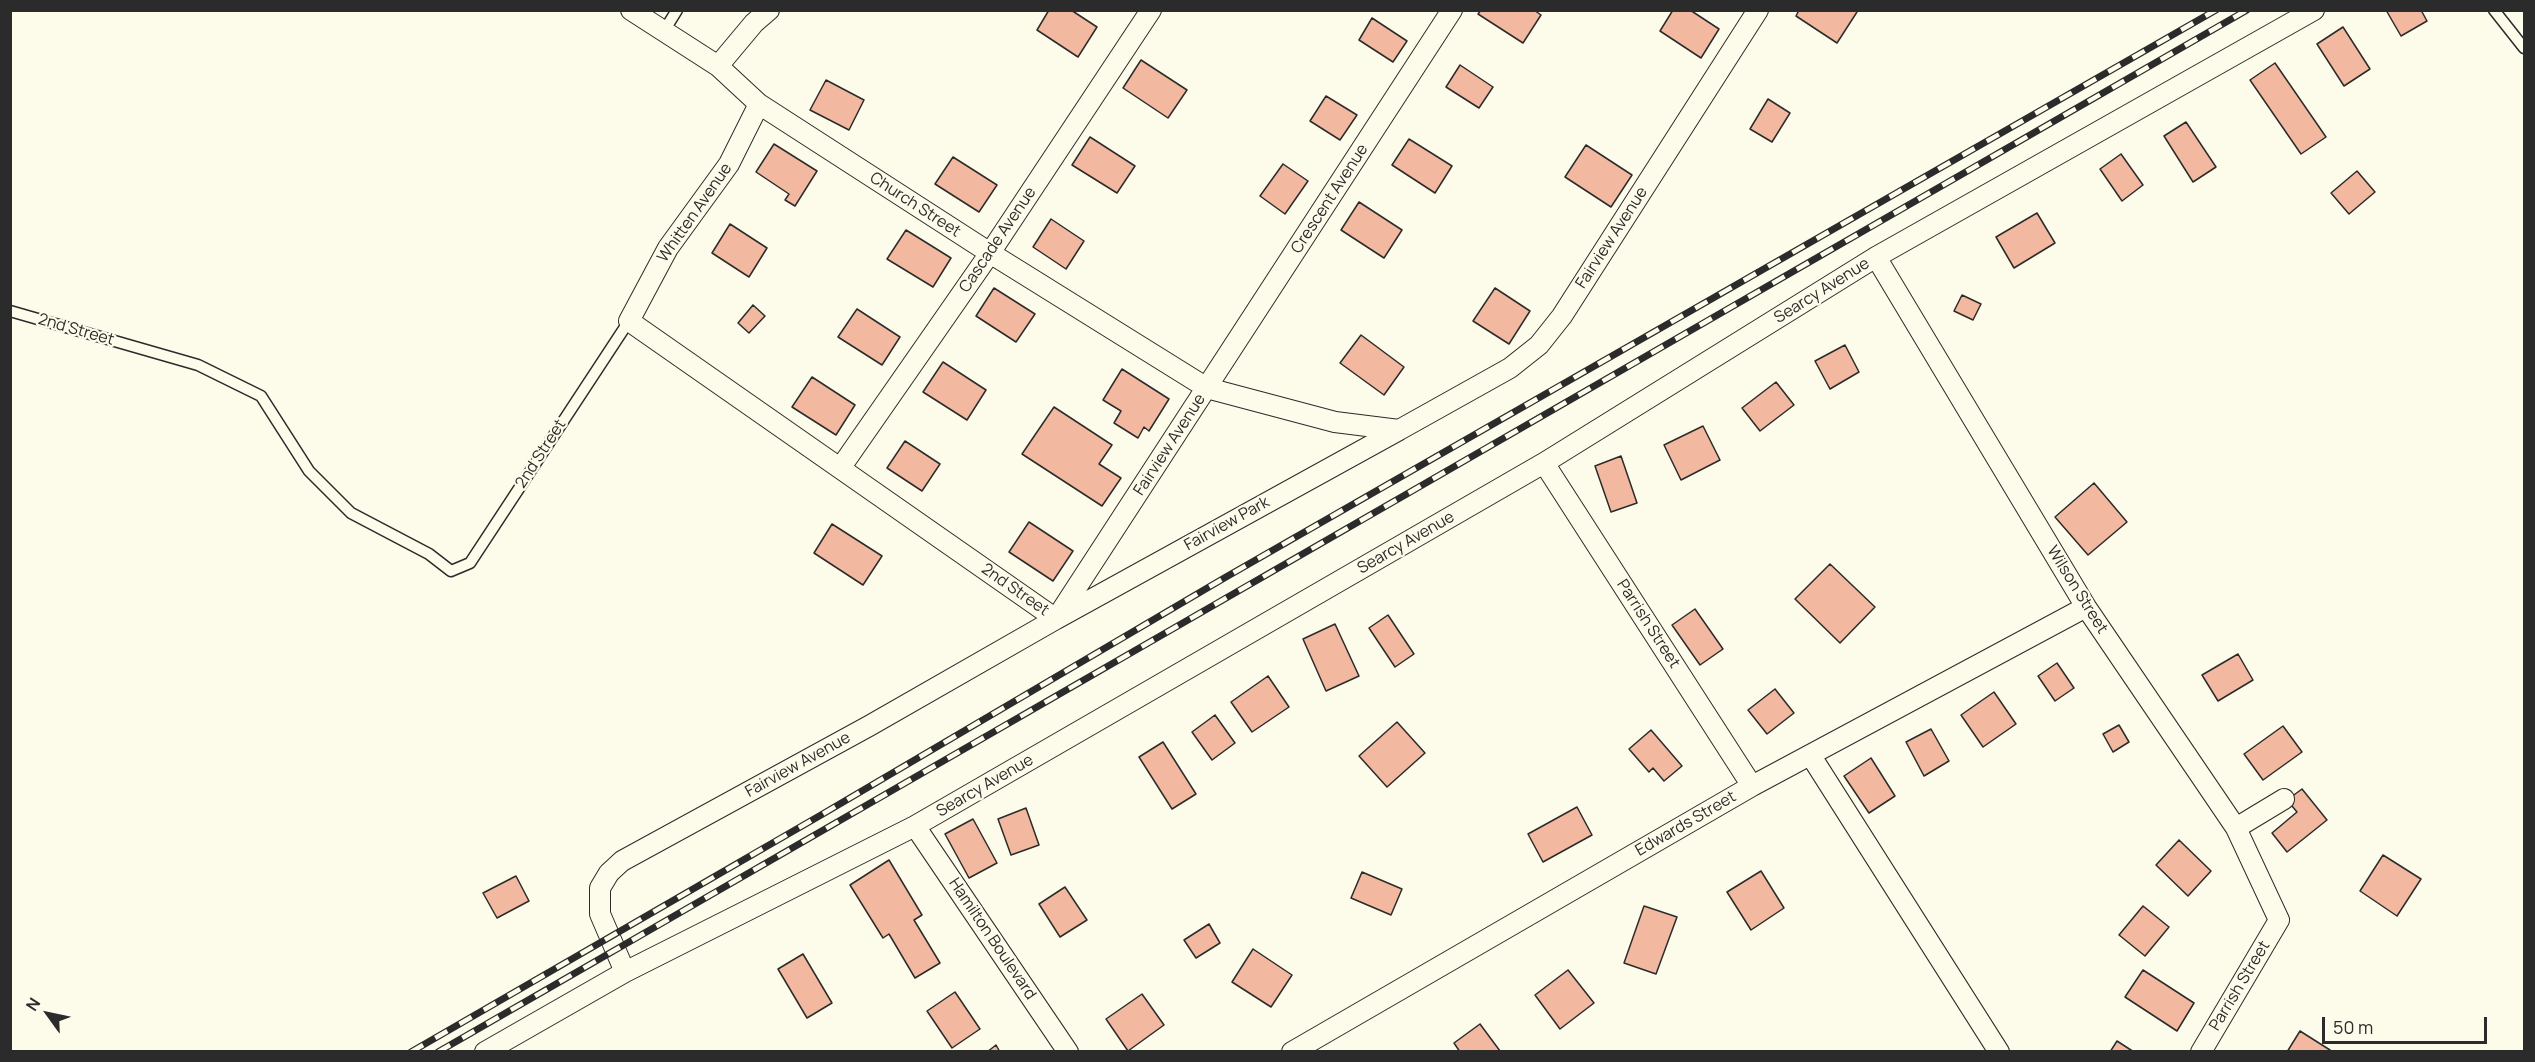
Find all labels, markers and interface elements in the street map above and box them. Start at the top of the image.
street label: Crescent Avenue [1288,141,1372,257]
street label: Whitten Avenue [654,160,736,266]
street label: Church Street [866,168,964,242]
street label: Cascade Avenue [956,184,1040,296]
street label: Fairview Avenue [1572,184,1652,292]
street label: Searcy Avenue [1771,254,1873,328]
street label: 2nd Street [36,310,116,350]
street label: Fairview Avenue [1130,391,1210,499]
street label: 2nd Street [512,416,570,492]
street label: Fairview Park [1181,493,1273,555]
street label: Searcy Avenue [1354,508,1458,578]
street label: Wilson Street [2042,543,2112,637]
street label: 2nd Street [977,560,1053,620]
street label: Parrish Street [1612,576,1684,672]
street label: Fairview Avenue [742,728,854,802]
street label: Searcy Avenue [933,751,1037,821]
street label: Edwards Street [1632,787,1740,861]
street label: Hamilton Boulevard [944,875,1040,1003]
street label: Parrish Street [2206,938,2274,1034]
north arrow [18,984,78,1044]
text: N [21,993,45,1015]
scale bar [2325,1005,2490,1043]
text: 50 m [2333,1015,2373,1039]

